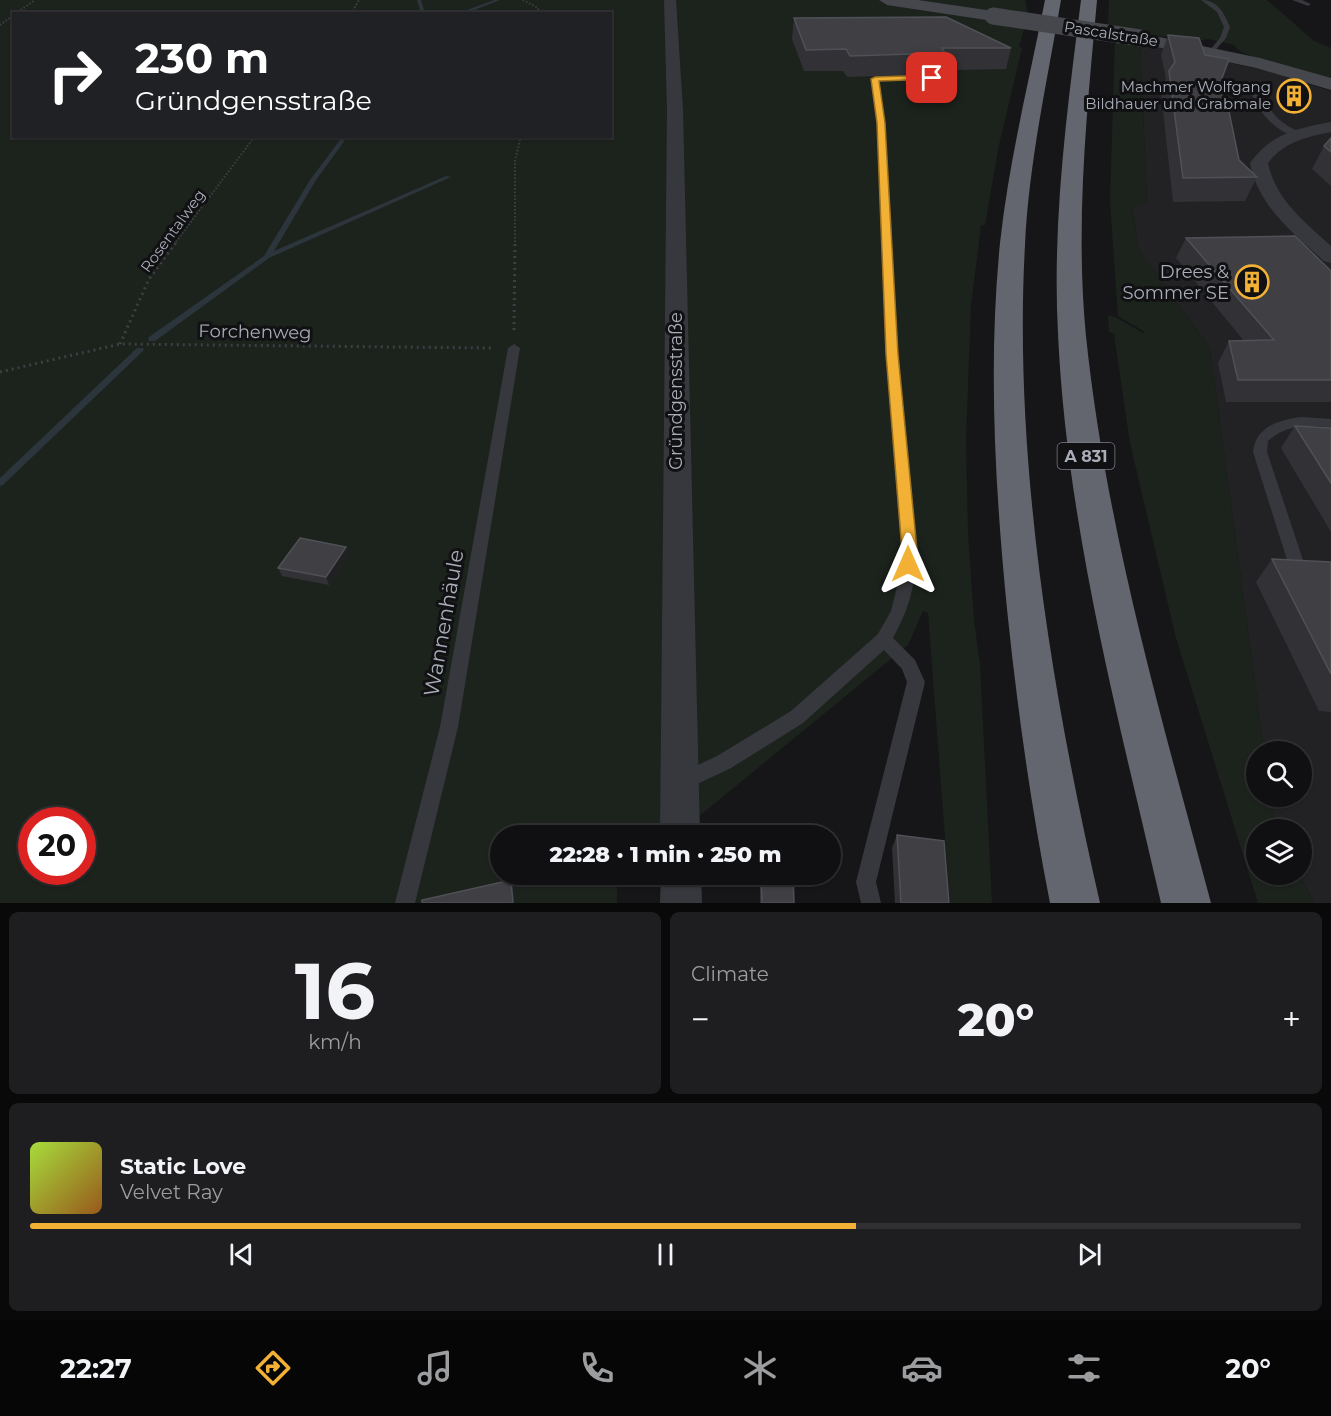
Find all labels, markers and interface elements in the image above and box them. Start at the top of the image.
street label: Pascalstraße [1063,17,1159,50]
text: 230 m [135,32,269,84]
icon: right [36,36,114,114]
pin [906,52,957,103]
icon: arrive [915,61,948,94]
place label: Machmer Wolfgang Bildhauer und Grabmale [1085,77,1271,113]
building icon: Machmer Wolfgang Bildhauer und Grabmale [1276,78,1312,114]
text: Gründgensstraße [135,84,372,117]
street label: Rosentalweg [136,186,209,276]
place label: Drees & Sommer SE [1123,261,1229,304]
building icon: Drees & Sommer SE [1234,264,1270,300]
street label: Gründgensstraße [665,312,687,470]
street label: Forchenweg [198,320,312,344]
road number: A 831 [1058,443,1114,469]
position arrow [876,532,940,596]
street label: Wannenhäule [418,547,469,698]
map controls [1246,741,1312,885]
button: search [1246,741,1312,807]
speed limit sign: 20 [18,807,96,885]
button: layers [1246,819,1312,885]
text: 22:28 · 1 min · 250 m [550,841,781,868]
text: 16 [295,943,375,1039]
text: Climate [691,962,769,986]
text: 20° [958,992,1034,1047]
text: − [691,999,710,1039]
text: + [1282,999,1301,1039]
text: km/h [308,1030,362,1054]
text: Static Love [120,1153,246,1180]
text: Velvet Ray [120,1180,223,1204]
icon: previous [225,1238,258,1271]
icon: pause [649,1238,682,1271]
icon: next [1073,1238,1106,1271]
icon: directions [252,1347,294,1389]
icon: music [414,1347,456,1389]
icon: phone [576,1347,618,1389]
icon: climate [739,1347,781,1389]
icon: car [901,1347,943,1389]
icon: filters [1063,1347,1105,1389]
text: 22:27 [60,1352,132,1385]
text: 20° [1225,1352,1271,1385]

